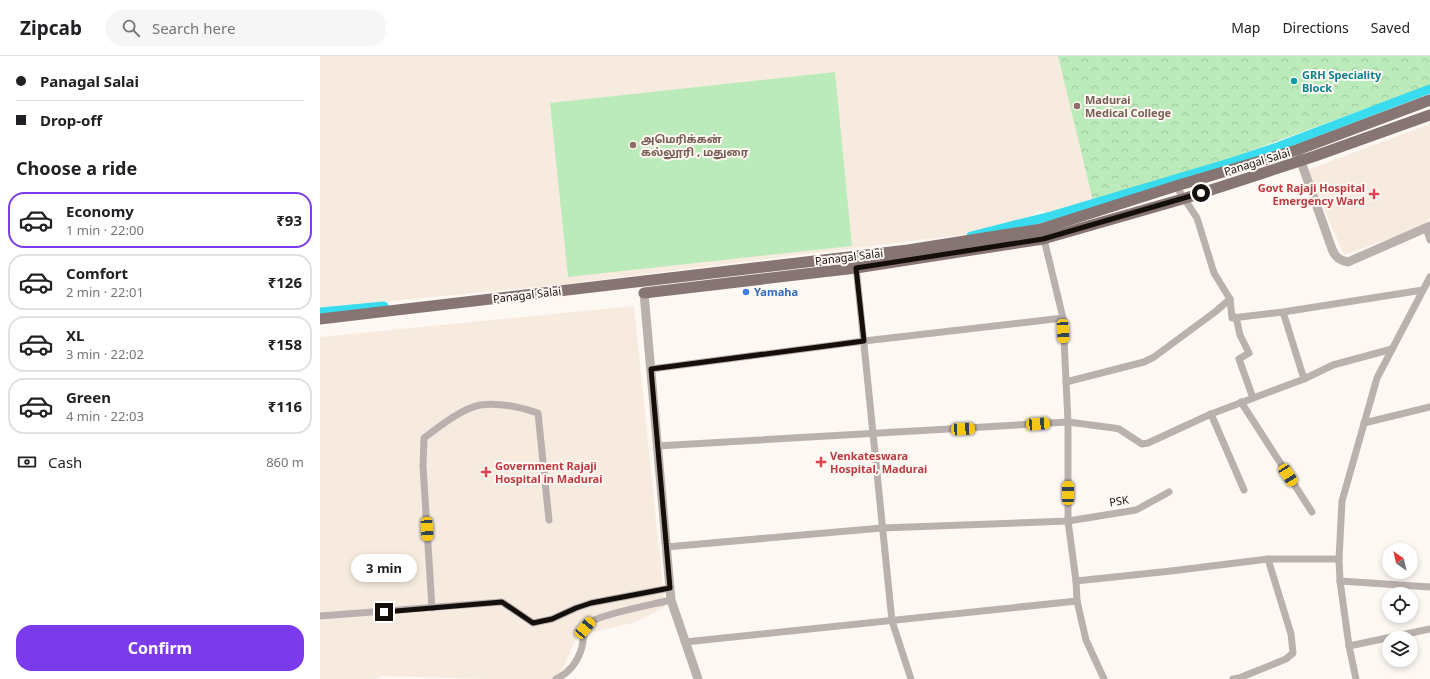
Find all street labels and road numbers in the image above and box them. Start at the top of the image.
street label: Panagal Salai [1222,144,1292,179]
street label: Panagal Salai [814,245,884,268]
street label: Panagal Salai [492,283,562,306]
street label: PSK [1108,492,1130,509]

